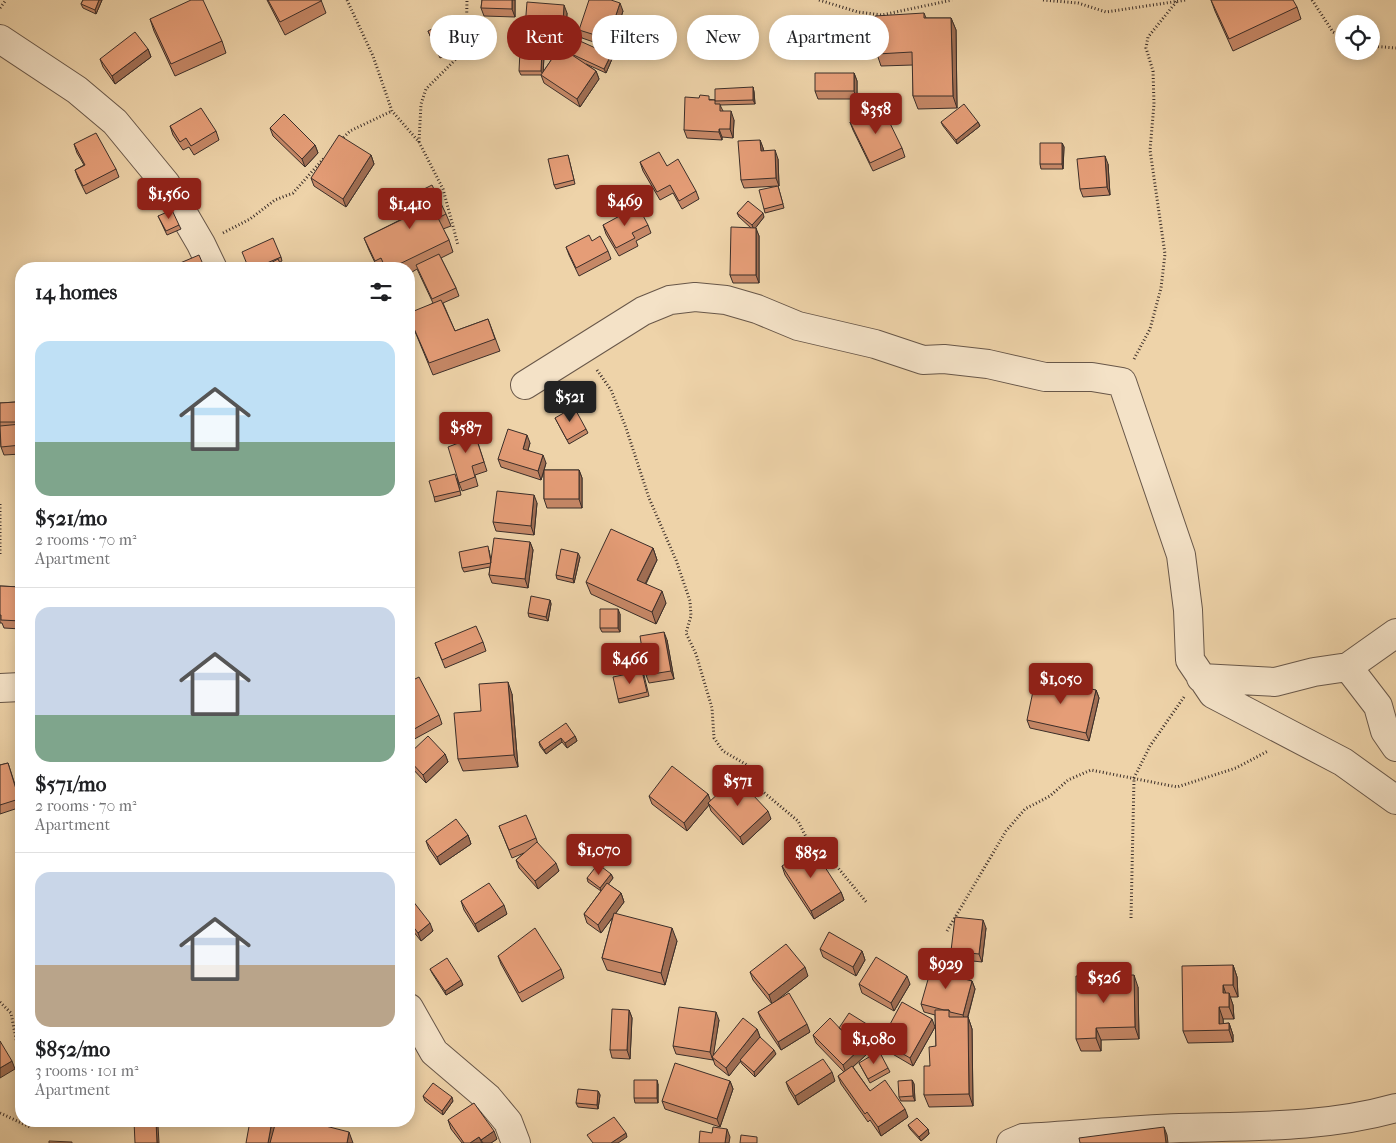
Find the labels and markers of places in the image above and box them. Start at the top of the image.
pin: $358 [846,92,906,135]
pin: $1,560 [128,178,210,220]
pin: $469 [595,184,655,227]
pin: $1,410 [369,188,451,230]
pin: $521 [540,380,600,423]
pin: $587 [436,412,496,454]
pin: $466 [600,642,660,685]
pin: $1,050 [1020,662,1102,705]
pin: $571 [708,764,768,807]
pin: $1,070 [558,834,640,876]
pin: $852 [781,836,841,879]
pin: $929 [916,948,976,990]
pin: $526 [1074,962,1134,1004]
pin: $1,080 [833,1022,915,1065]

